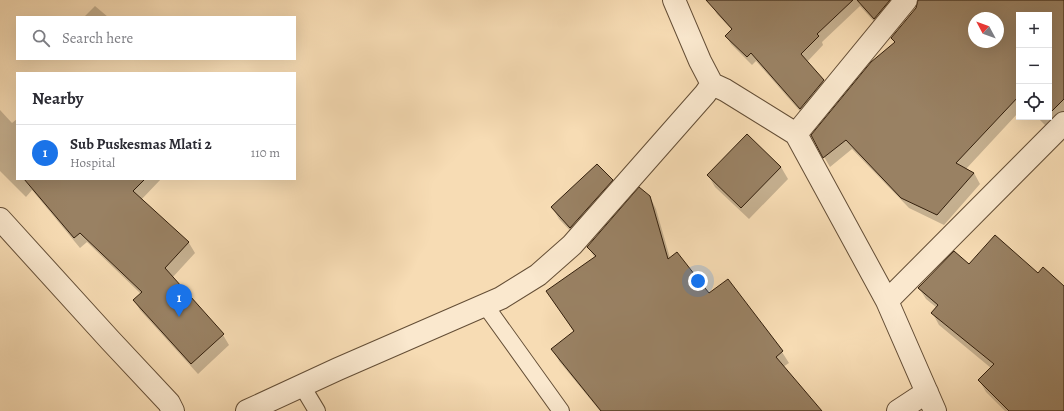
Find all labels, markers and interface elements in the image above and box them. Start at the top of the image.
north arrow [968,12,1004,48]
map controls [1016,12,1052,120]
button: + [1016,12,1052,48]
search box [16,16,296,60]
icon: search [30,27,52,49]
text: Search here [62,28,133,48]
button: − [1016,48,1052,84]
button: locate [1016,84,1052,120]
text: Nearby [32,87,83,110]
text: Sub Puskesmas Mlati 2 [70,134,212,154]
text: 1 [43,144,47,161]
text: 110 m [251,144,280,161]
text: Hospital [70,154,115,171]
your location [688,271,708,291]
pin: 1 [166,284,192,317]

